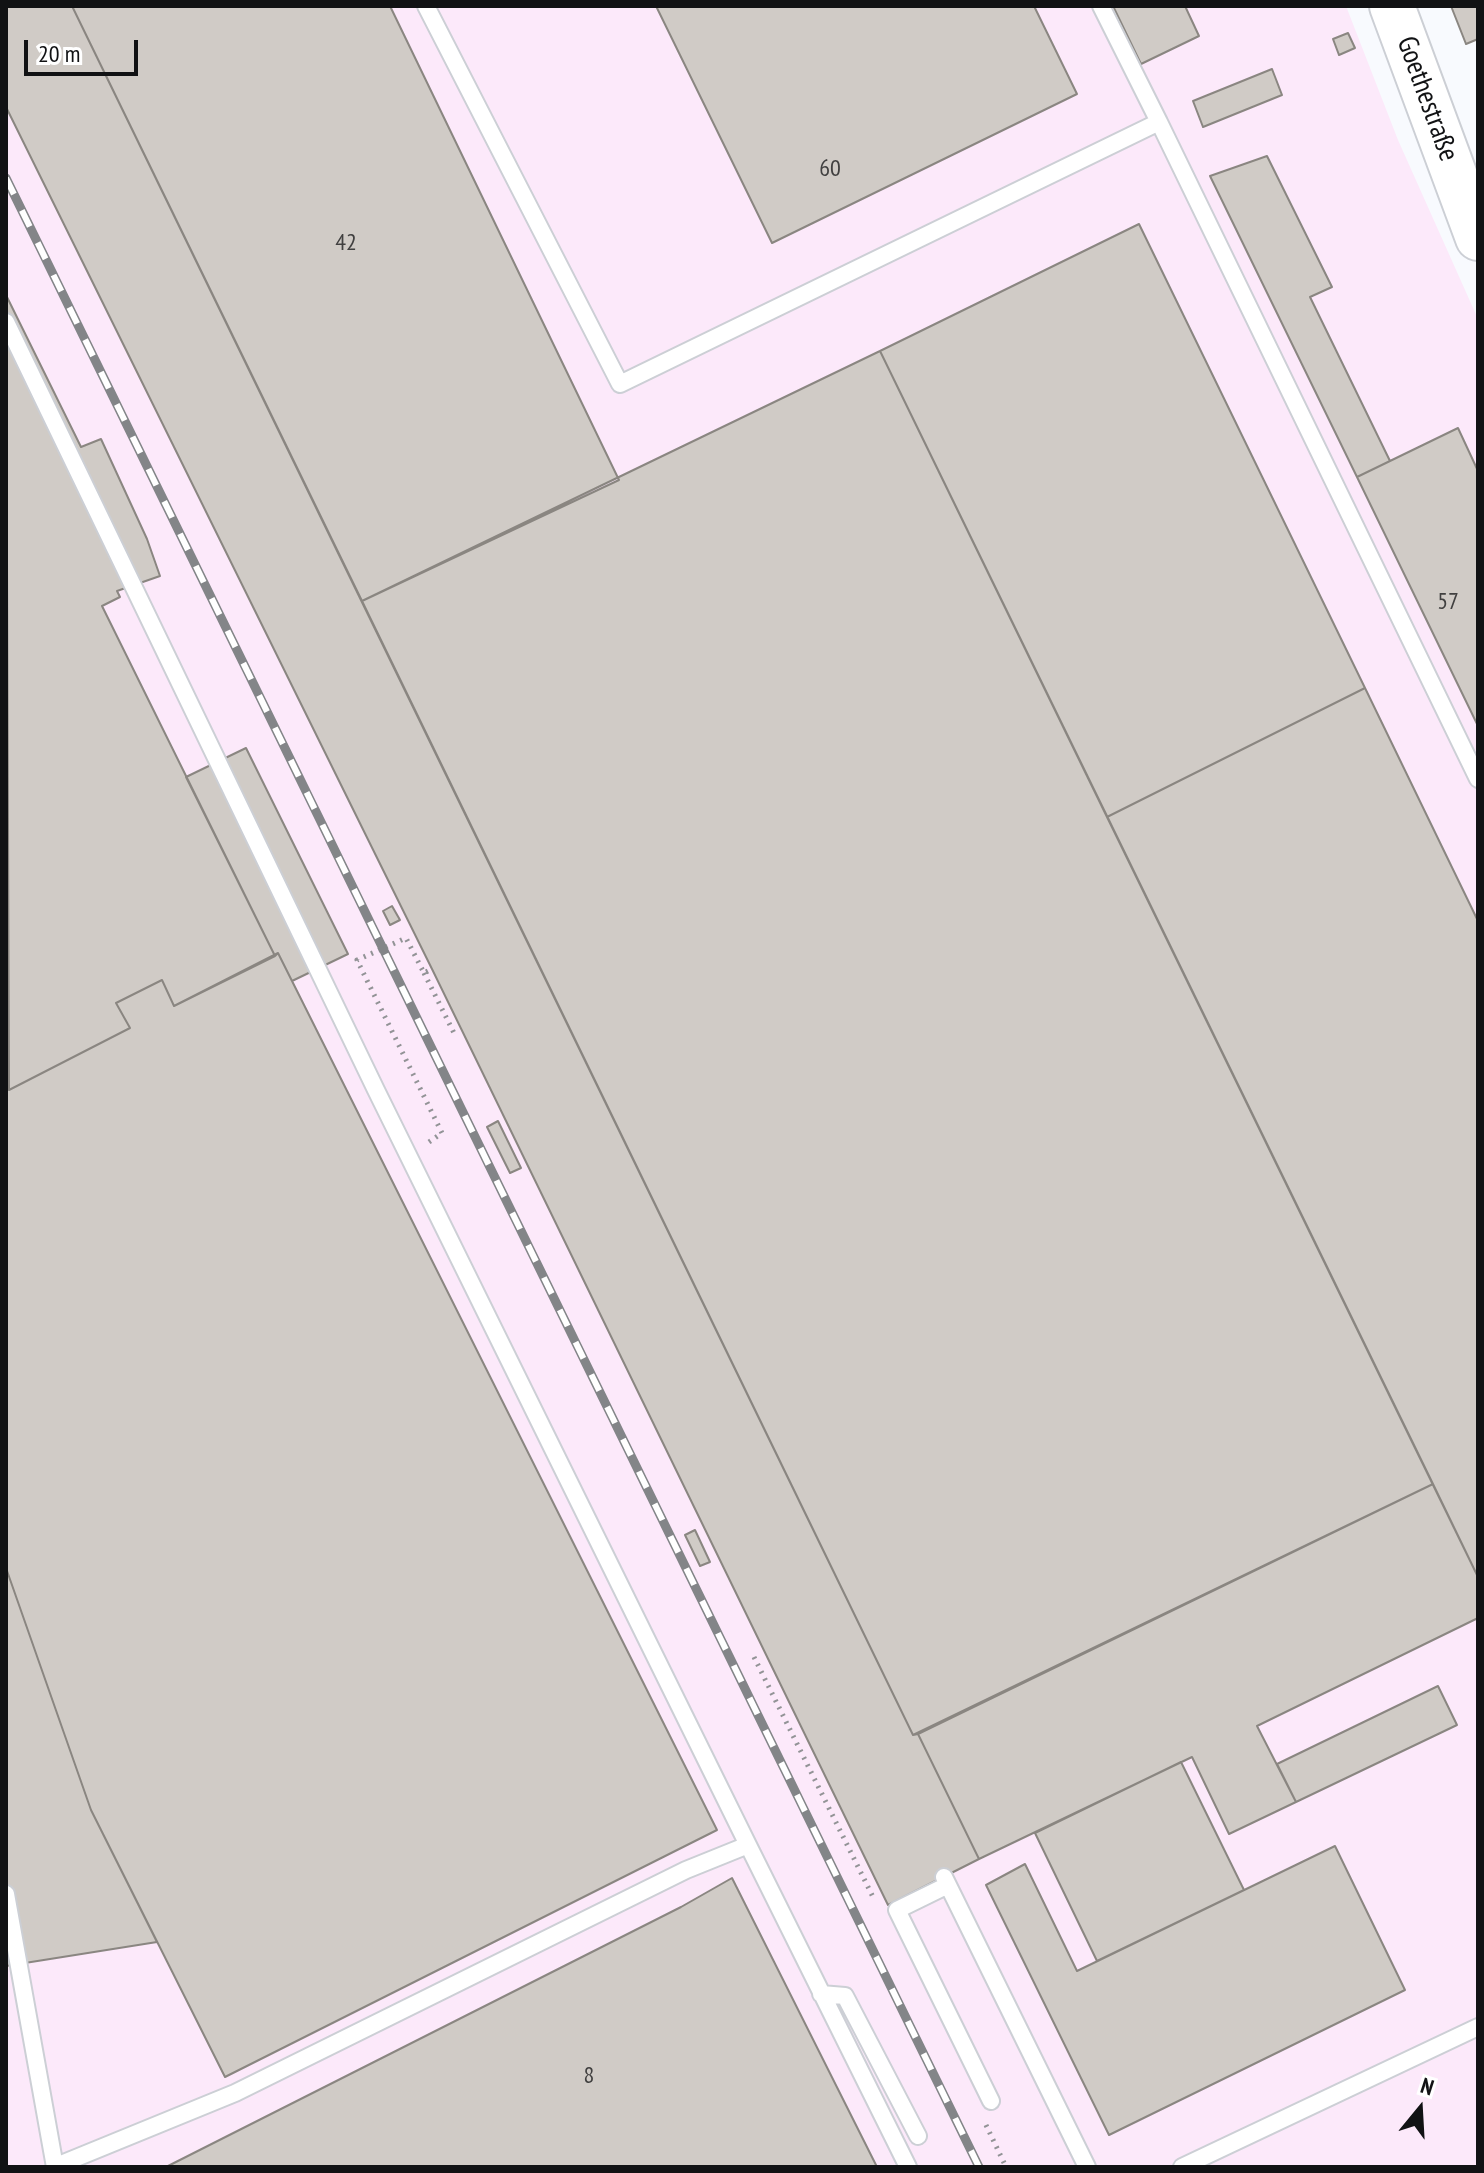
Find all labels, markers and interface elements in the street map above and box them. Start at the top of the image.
scale bar [28,24,142,74]
street label: Goethestraße [1389,32,1465,166]
text: 20 m [38,38,80,69]
house number: 60 [819,155,841,183]
house number: 42 [335,229,357,257]
house number: 57 [1437,588,1459,616]
house number: 8 [584,2062,594,2090]
north arrow [1380,2069,1460,2149]
text: N [1417,2071,1437,2101]

